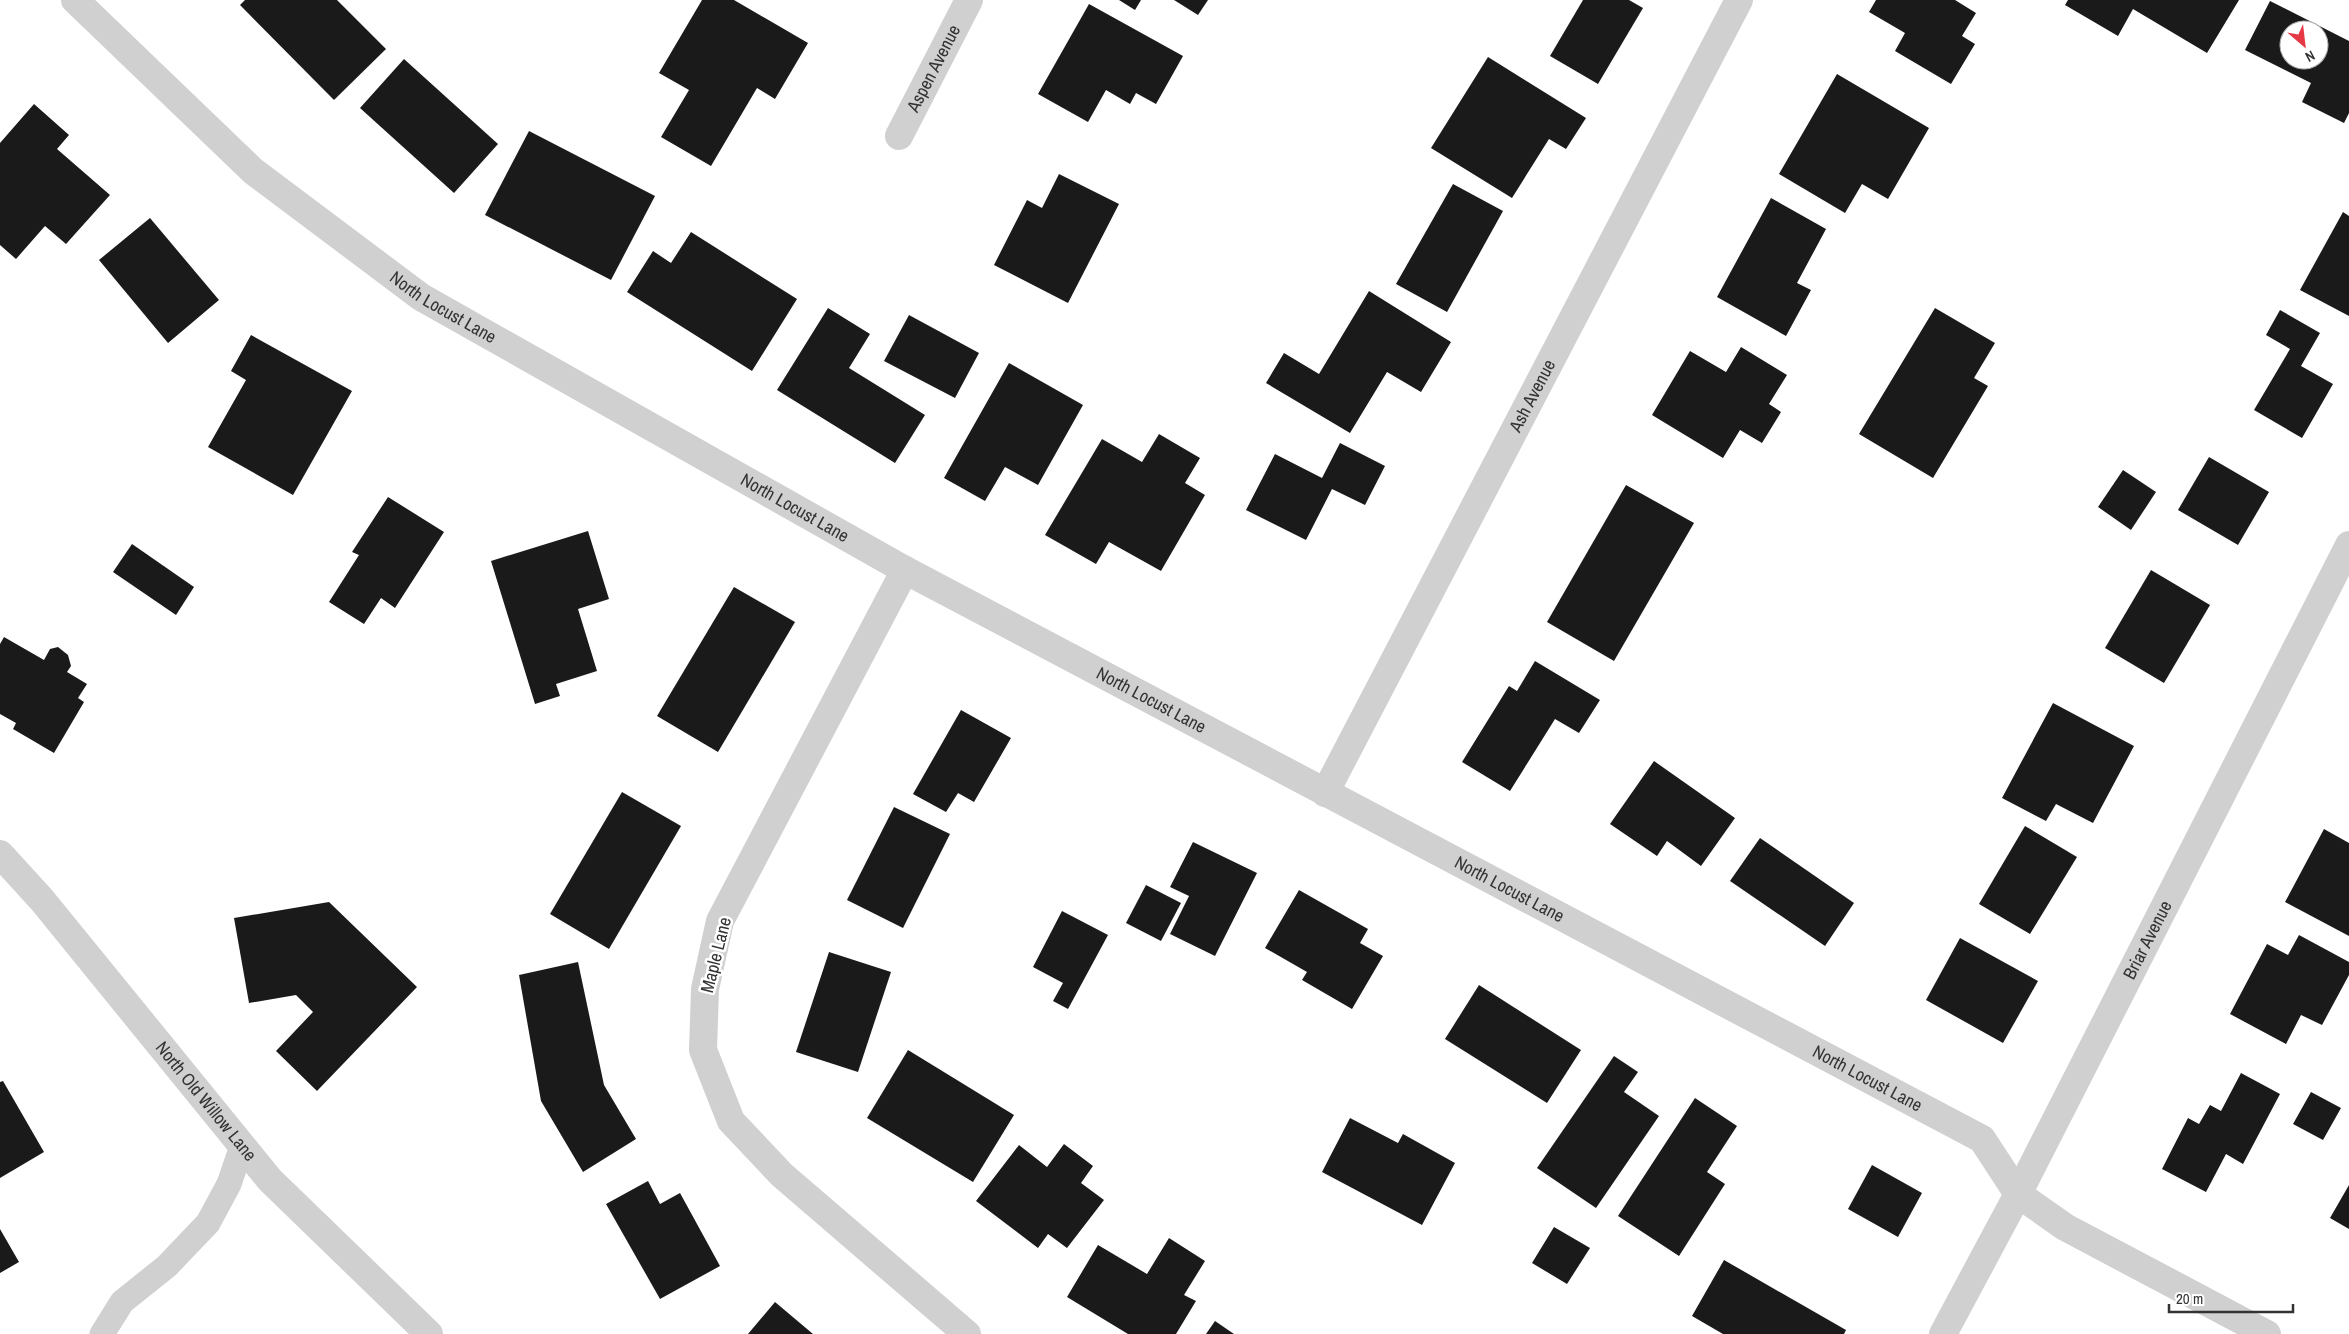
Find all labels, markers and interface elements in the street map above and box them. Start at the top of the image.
street label: Aspen Avenue [900,20,966,117]
north arrow [2279,20,2329,70]
text: N [2302,47,2318,66]
street label: North Locust Lane [385,265,501,349]
street label: Ash Avenue [1502,355,1561,437]
street label: North Locust Lane [736,467,854,548]
street label: North Locust Lane [1092,660,1211,739]
street label: North Locust Lane [1450,850,1569,928]
street label: Briar Avenue [2117,896,2178,983]
street label: Maple Lane [694,914,737,995]
street label: North Old Willow Lane [150,1036,263,1166]
street label: North Locust Lane [1808,1039,1927,1117]
scale bar [2169,1282,2293,1314]
text: 20 m [2176,1288,2203,1309]

